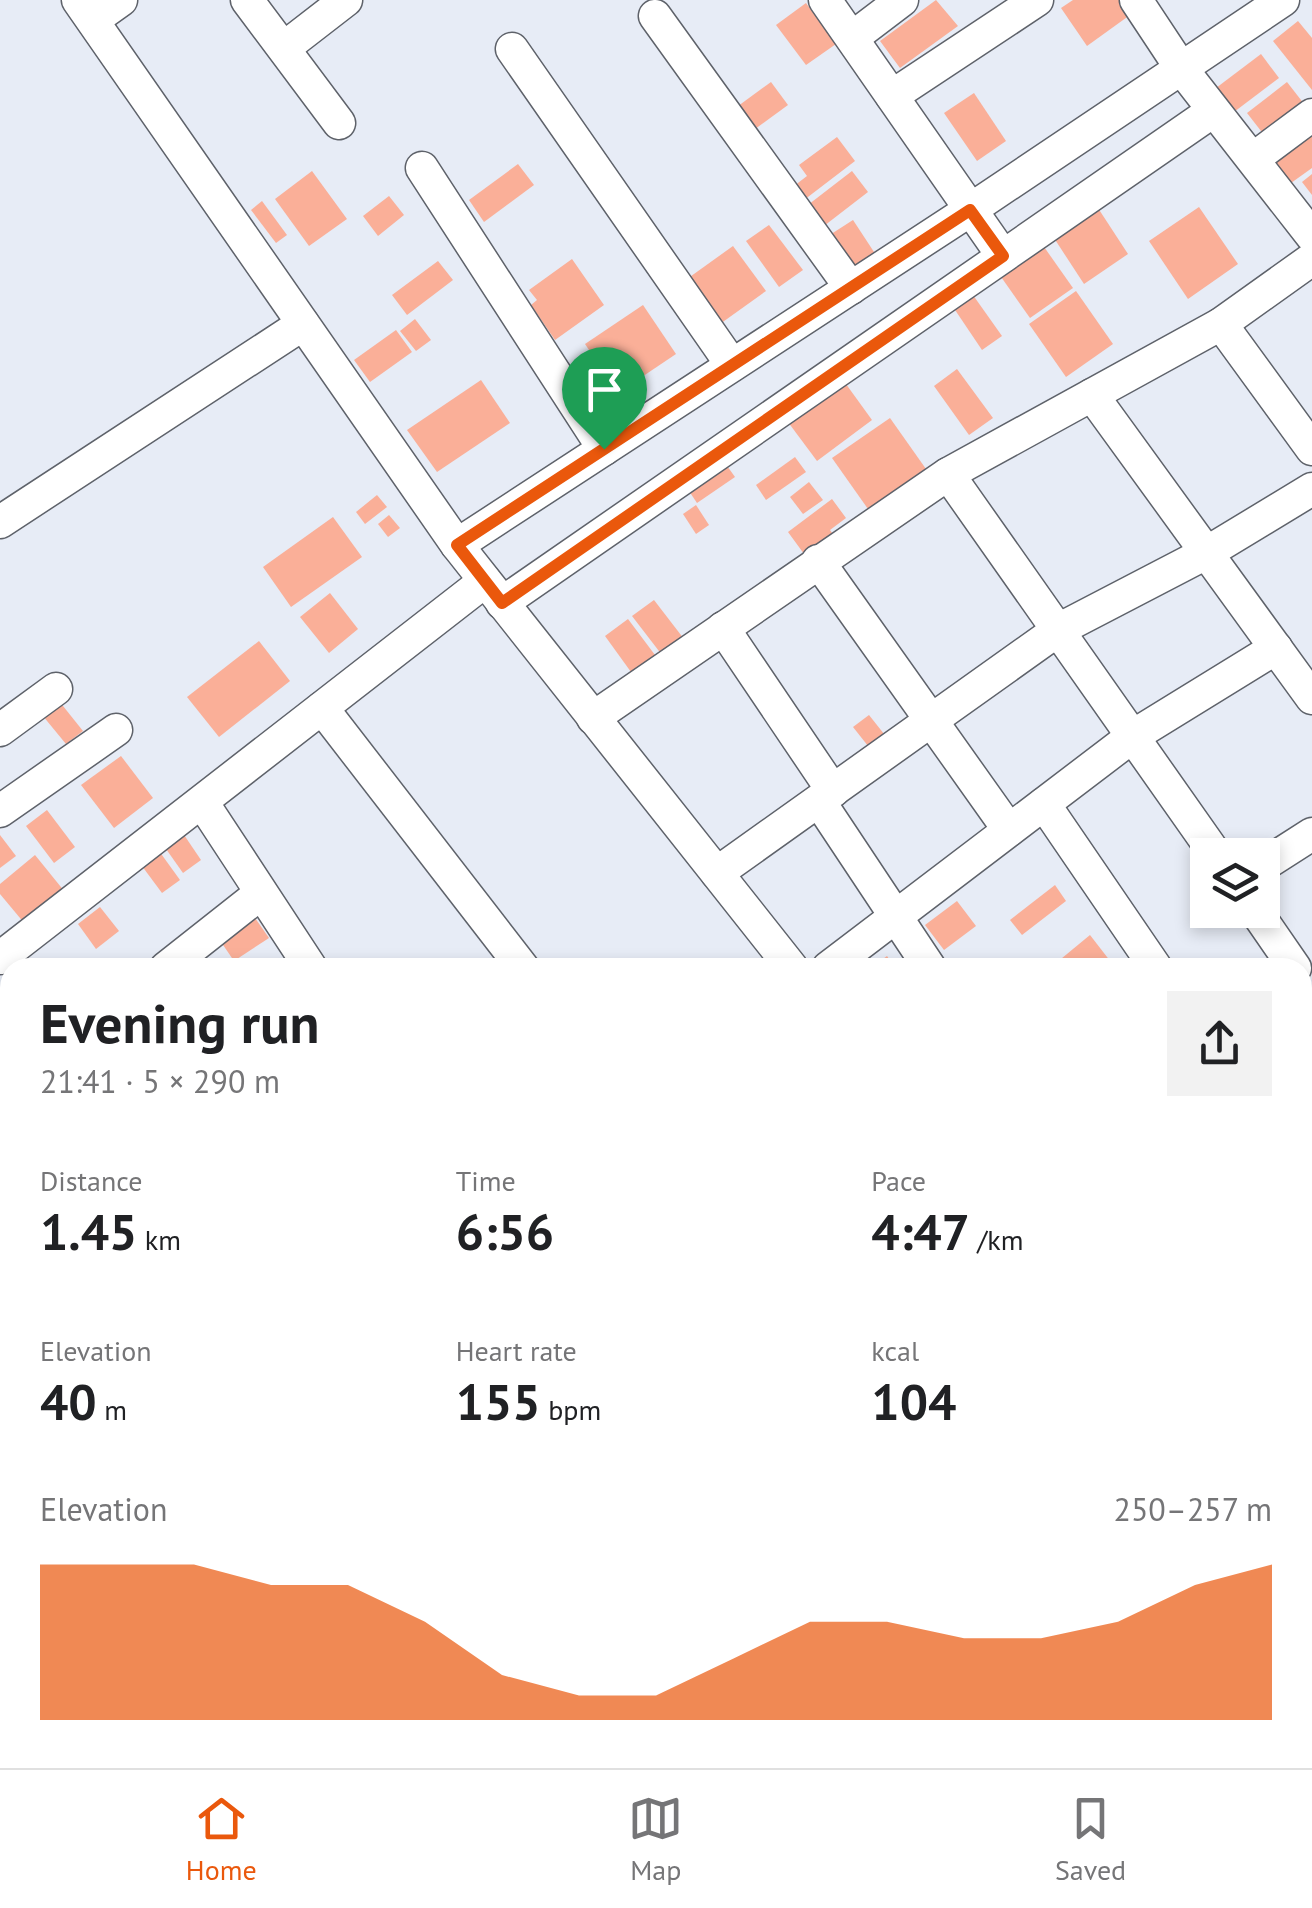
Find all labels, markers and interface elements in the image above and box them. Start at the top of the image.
pin [562,347,647,450]
icon: arrive [577,362,632,417]
map controls [1190,838,1280,928]
button: layers [1190,838,1280,928]
text: Evening run [40,987,320,1058]
button: share [1167,991,1272,1096]
text: 21:41 · 5 × 290 m [40,1060,280,1102]
text: Distance [40,1162,143,1199]
text: Time [456,1162,516,1199]
text: Pace [871,1162,926,1199]
text: 1.45 [40,1199,137,1264]
text: 6:56 [456,1199,554,1264]
text: 4:47 [871,1199,970,1264]
text: km [137,1221,181,1258]
text: /km [970,1221,1023,1258]
text: Elevation [40,1332,152,1369]
text: Heart rate [456,1332,577,1369]
text: kcal [871,1332,919,1369]
text: 40 [40,1369,97,1434]
text: 155 [456,1369,541,1434]
text: 104 [871,1369,956,1434]
text: m [97,1391,127,1428]
text: bpm [541,1391,601,1428]
text: Elevation [40,1488,167,1530]
text: 250–257 m [1113,1488,1272,1530]
tab: Home [186,1791,257,1888]
tab: Map [628,1791,683,1888]
tab: Saved [1055,1791,1126,1888]

